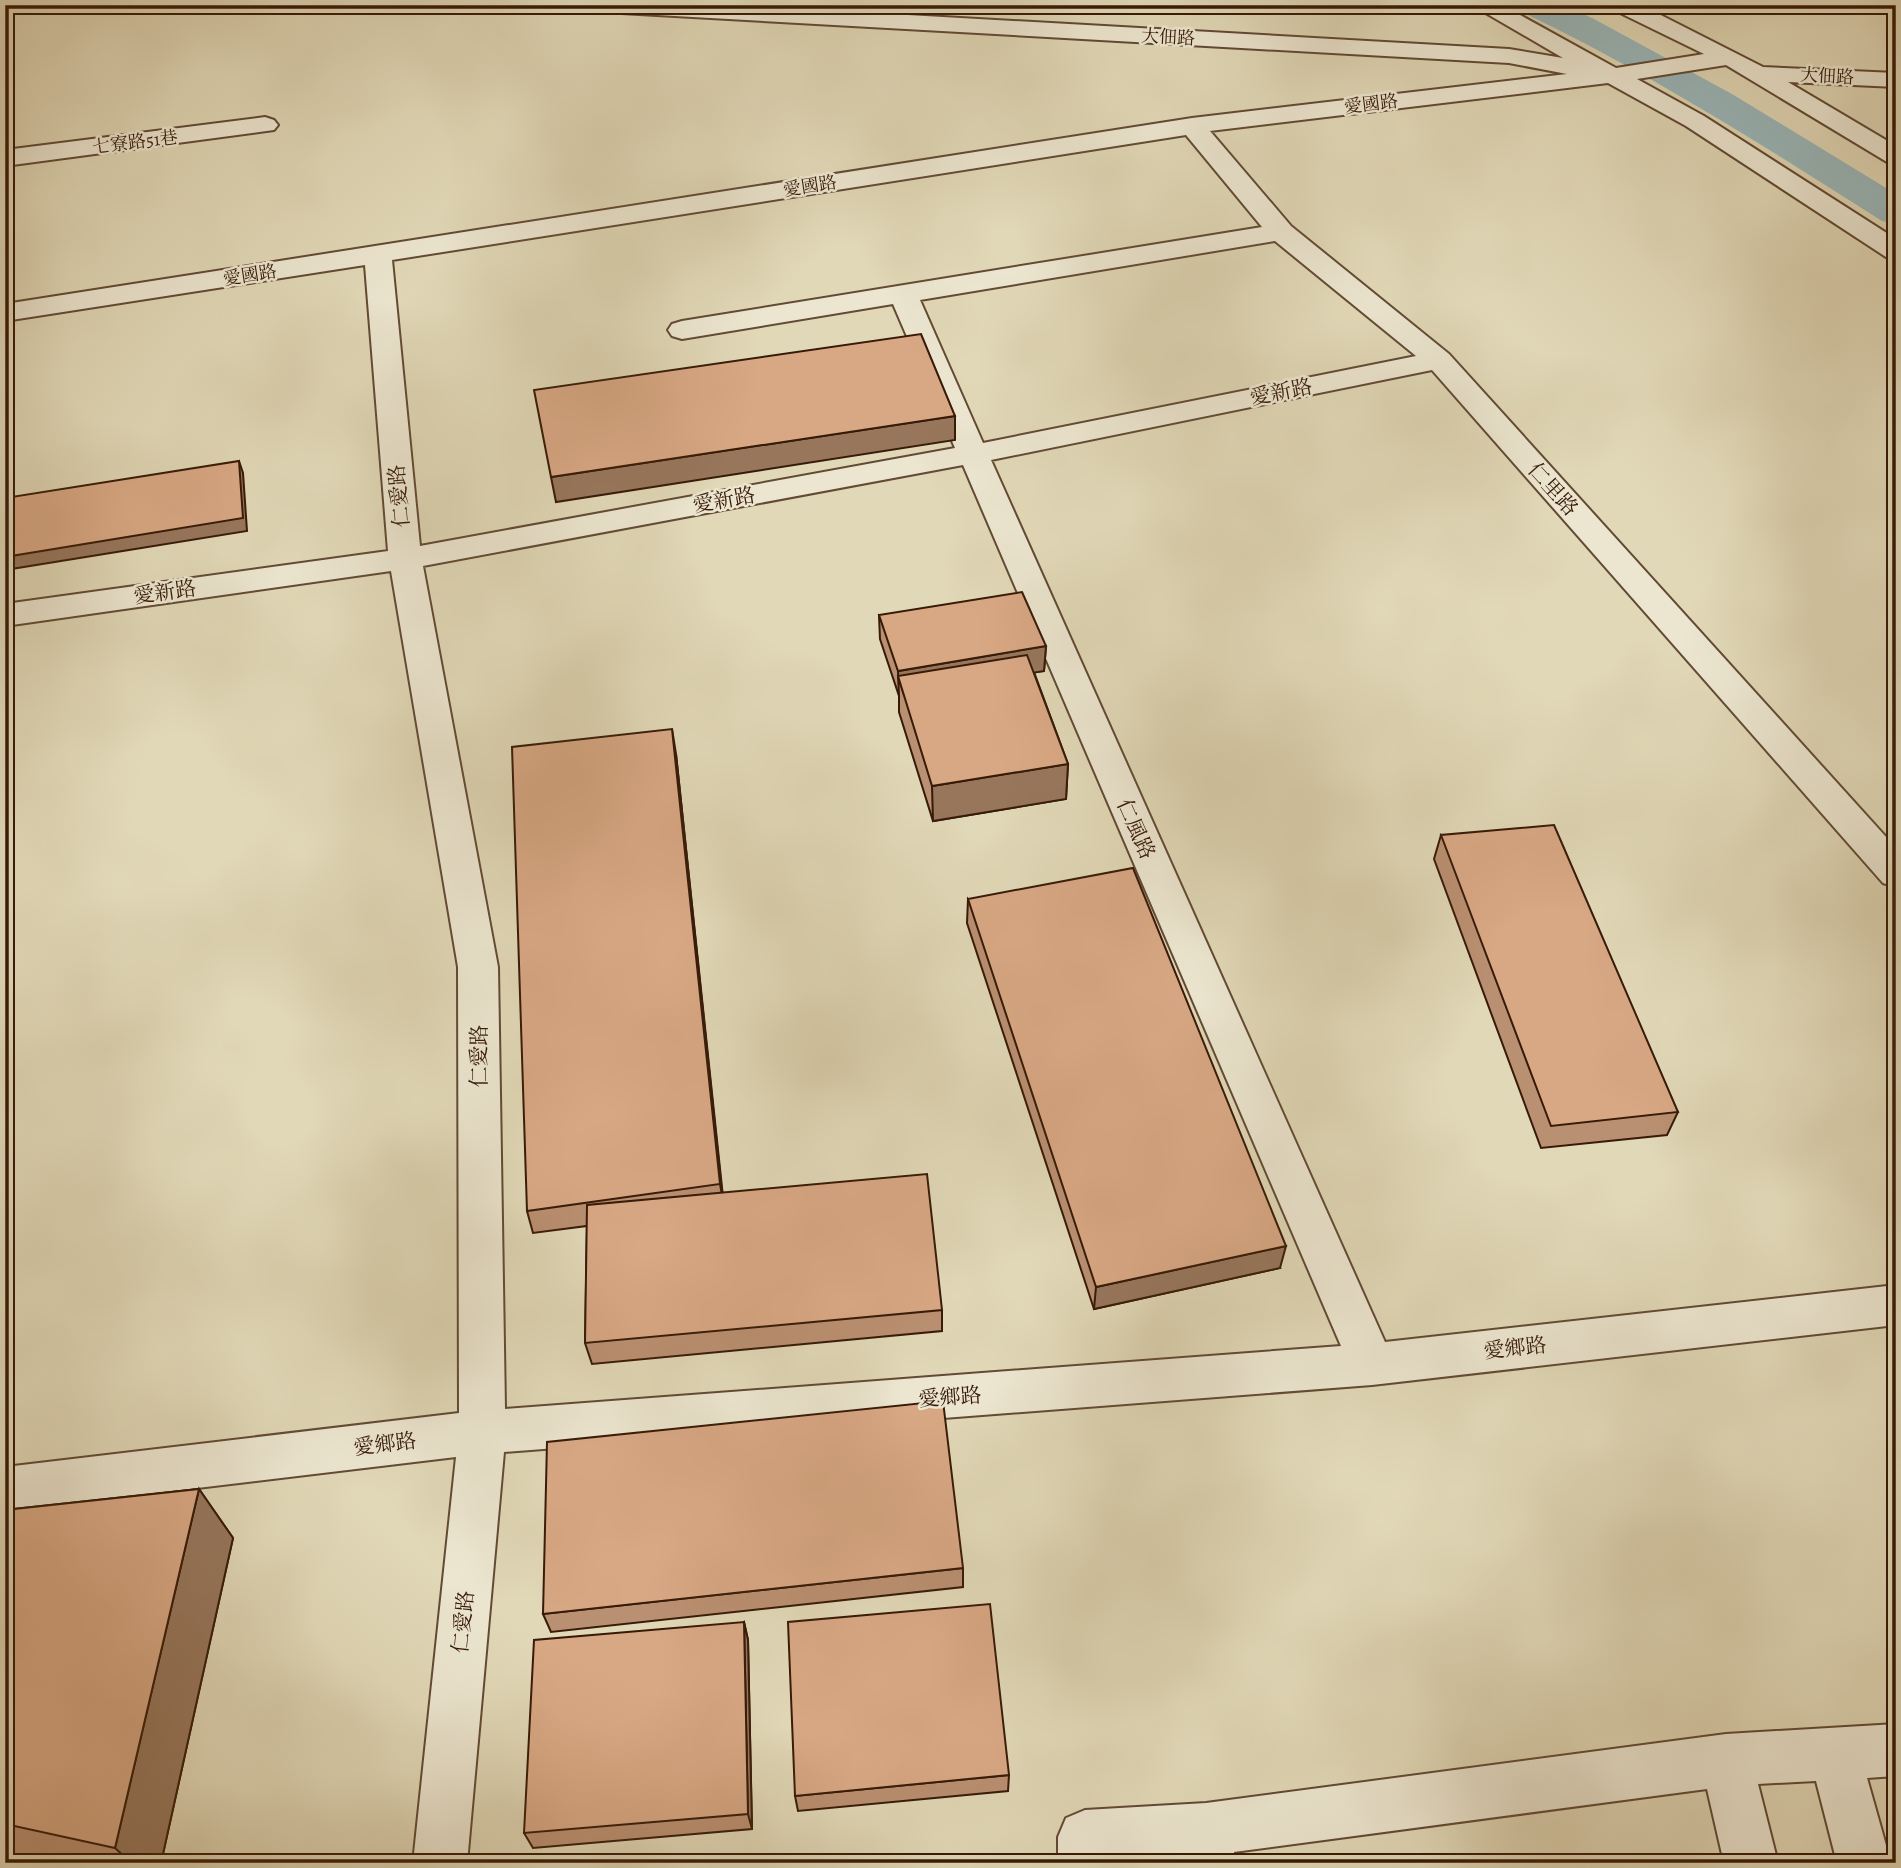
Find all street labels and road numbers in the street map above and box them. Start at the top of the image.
street label: 大佃路 [1140,24,1196,50]
street label: 大佃路 [1799,63,1855,89]
street label: 愛國路 [1343,89,1399,119]
street label: 七寮路51巷 [91,125,179,159]
street label: 愛國路 [781,170,839,202]
street label: 愛國路 [221,259,279,291]
street label: 愛新路 [1247,372,1315,412]
street label: 仁里路 [1522,456,1584,522]
street label: 仁愛路 [382,463,416,529]
street label: 愛新路 [691,481,757,519]
street label: 愛新路 [132,574,198,610]
street label: 仁風路 [1110,795,1162,863]
street label: 仁愛路 [465,1025,493,1088]
street label: 愛鄉路 [1482,1331,1548,1365]
street label: 愛鄉路 [918,1381,982,1413]
street label: 愛鄉路 [352,1426,418,1462]
street label: 仁愛路 [446,1589,480,1655]

